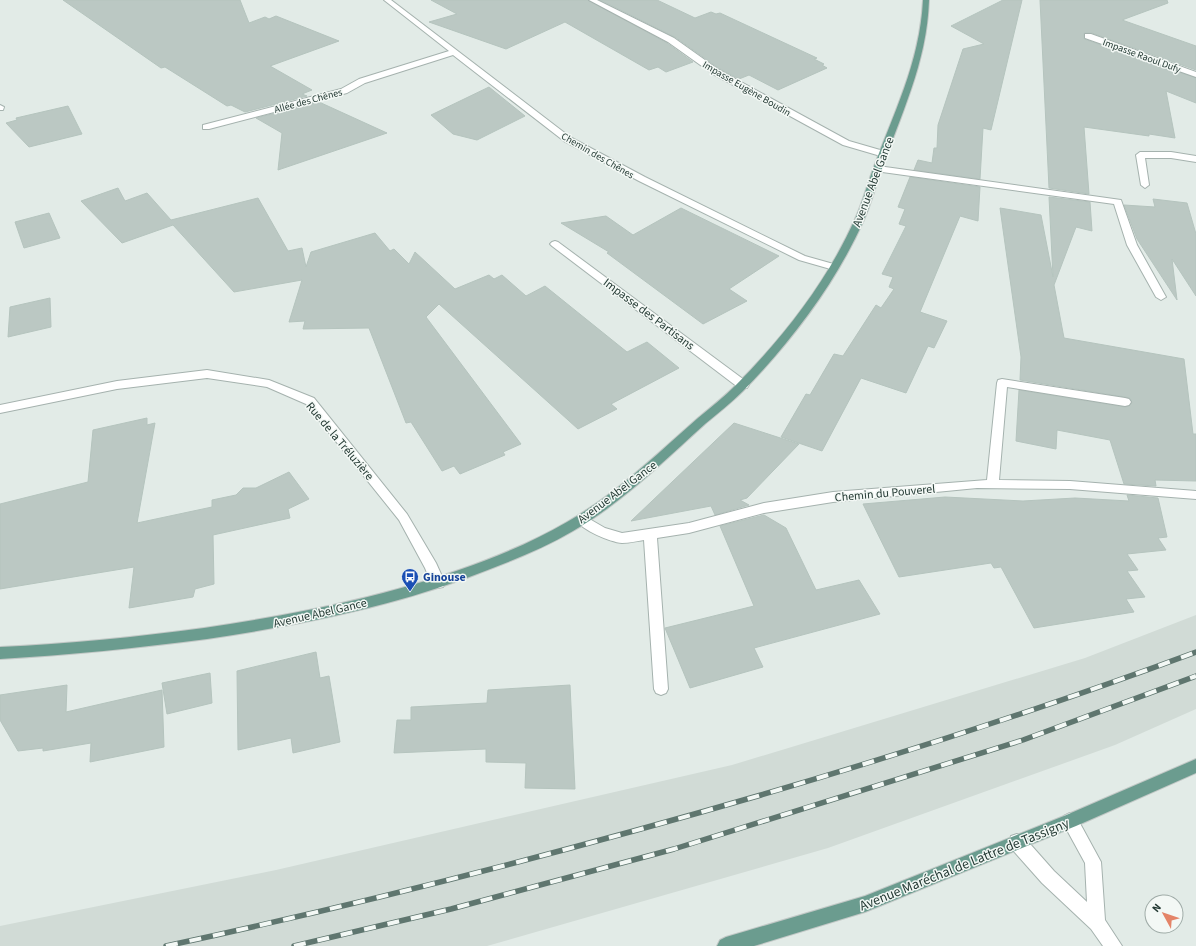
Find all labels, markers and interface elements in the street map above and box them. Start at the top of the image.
street label: Impasse Raoul Dufy [1101,35,1183,77]
street label: Impasse Eugène Boudin [700,58,793,120]
street label: Allée des Chênes [273,85,344,117]
street label: Chemin des Chênes [559,129,636,182]
street label: Avenue Abel Gance [848,135,898,230]
street label: Impasse des Partisans [600,274,698,354]
street label: Rue de la Tréluzière [302,398,378,484]
street label: Avenue Abel Gance [574,457,660,528]
street label: Chemin du Pouverel [834,481,936,506]
bus stop icon: Ginouse [400,567,420,592]
place label: Ginouse [423,569,466,586]
street label: Avenue Abel Gance [272,594,368,632]
street label: Avenue Maréchal de Lattre de Tassigny [857,813,1073,916]
north arrow [1144,894,1184,934]
text: N [1149,900,1165,916]

